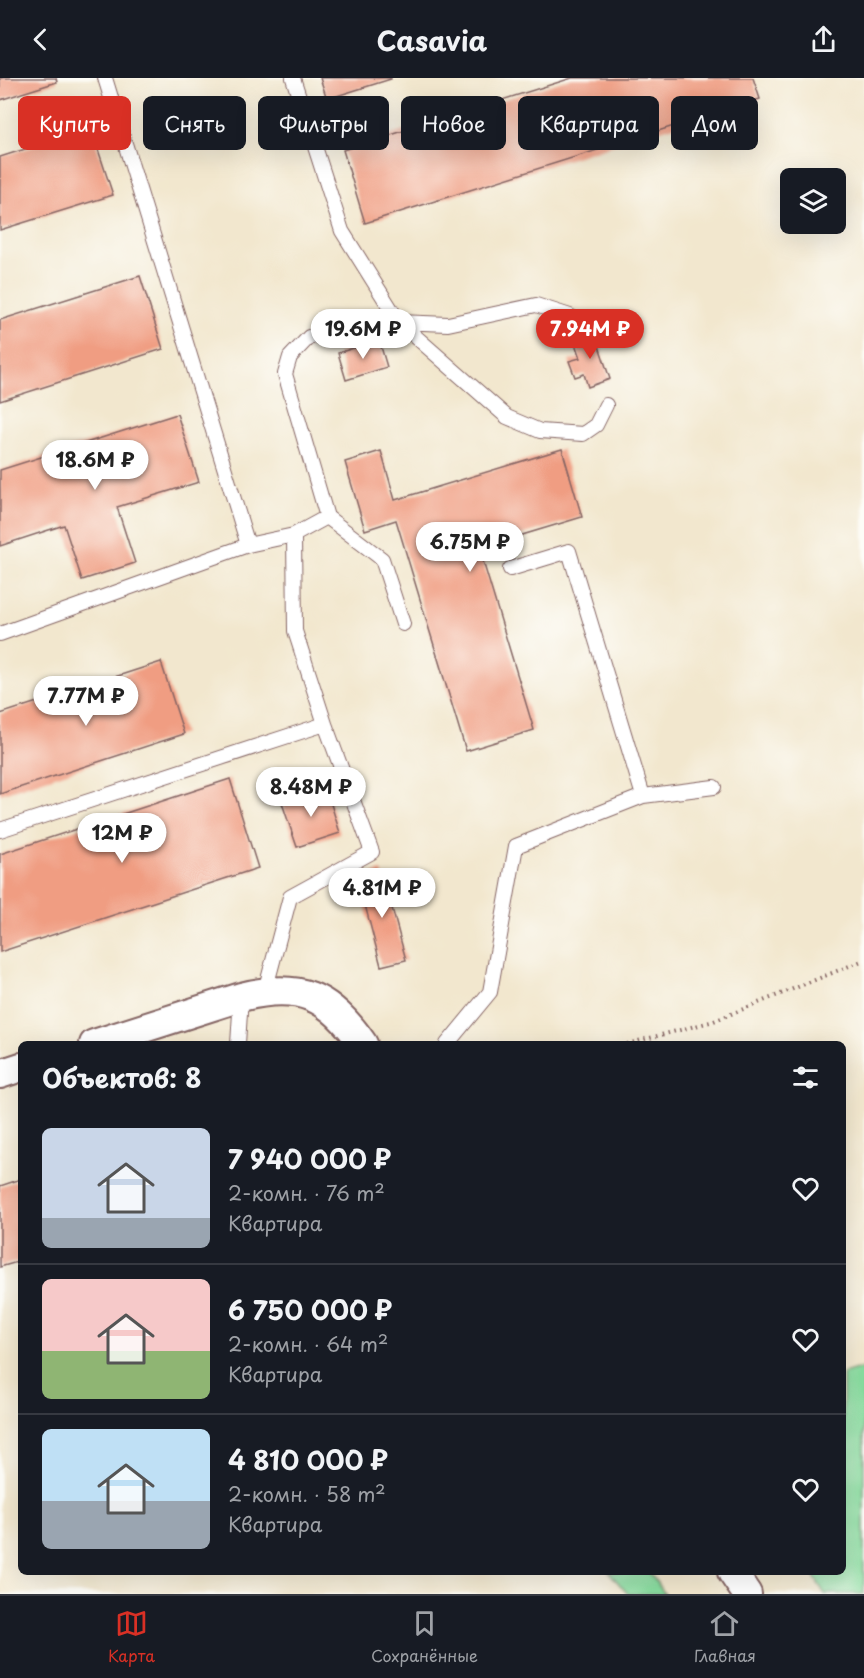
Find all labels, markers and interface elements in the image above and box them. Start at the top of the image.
text: Casavia [377,19,487,60]
icon: back [24,23,57,56]
icon: share [807,23,840,56]
chip: Купить [18,96,131,150]
chip: Снять [143,96,246,150]
chip: Фильтры [258,96,389,150]
chip: Новое [401,96,506,150]
chip: Квартира [518,96,659,150]
chip: Дом [671,96,758,150]
map controls [780,168,846,234]
button: layers [780,168,846,234]
pin: 19.6M ₽ [308,309,418,360]
pin: 7.94M ₽ [535,309,645,360]
text: 19.6M ₽ [325,313,401,343]
text: 7.94M ₽ [550,313,630,343]
pin: 18.6M ₽ [40,440,150,491]
text: 18.6M ₽ [55,444,135,474]
pin: 6.75M ₽ [415,522,525,573]
text: 6.75M ₽ [430,526,510,556]
pin: 7.77M ₽ [31,676,141,727]
text: 7.77M ₽ [47,680,125,710]
pin: 8.48M ₽ [256,767,366,818]
text: 8.48M ₽ [270,771,352,801]
pin: 12M ₽ [80,813,164,864]
text: 12M ₽ [91,817,153,847]
pin: 4.81M ₽ [327,868,437,919]
text: 4.81M ₽ [342,872,422,902]
text: Объектов: 8 [42,1058,202,1097]
icon: filters [789,1061,822,1094]
text: 7 940 000 ₽ [228,1139,391,1178]
icon: home [90,1152,162,1224]
icon: heart [789,1172,822,1205]
text: 2-комн. · 76 m² [228,1178,385,1208]
text: Квартира [228,1208,322,1238]
text: 6 750 000 ₽ [228,1290,392,1329]
icon: home [90,1303,162,1375]
icon: heart [789,1323,822,1356]
text: 2-комн. · 64 m² [228,1329,388,1359]
text: Квартира [228,1359,322,1389]
text: 4 810 000 ₽ [228,1440,388,1479]
icon: home [90,1453,162,1525]
icon: heart [789,1473,822,1506]
text: 2-комн. · 58 m² [228,1479,386,1509]
text: Квартира [228,1509,322,1539]
tab: Карта [108,1607,155,1667]
tab: Сохранённые [371,1607,478,1667]
tab: Главная [694,1607,756,1667]

